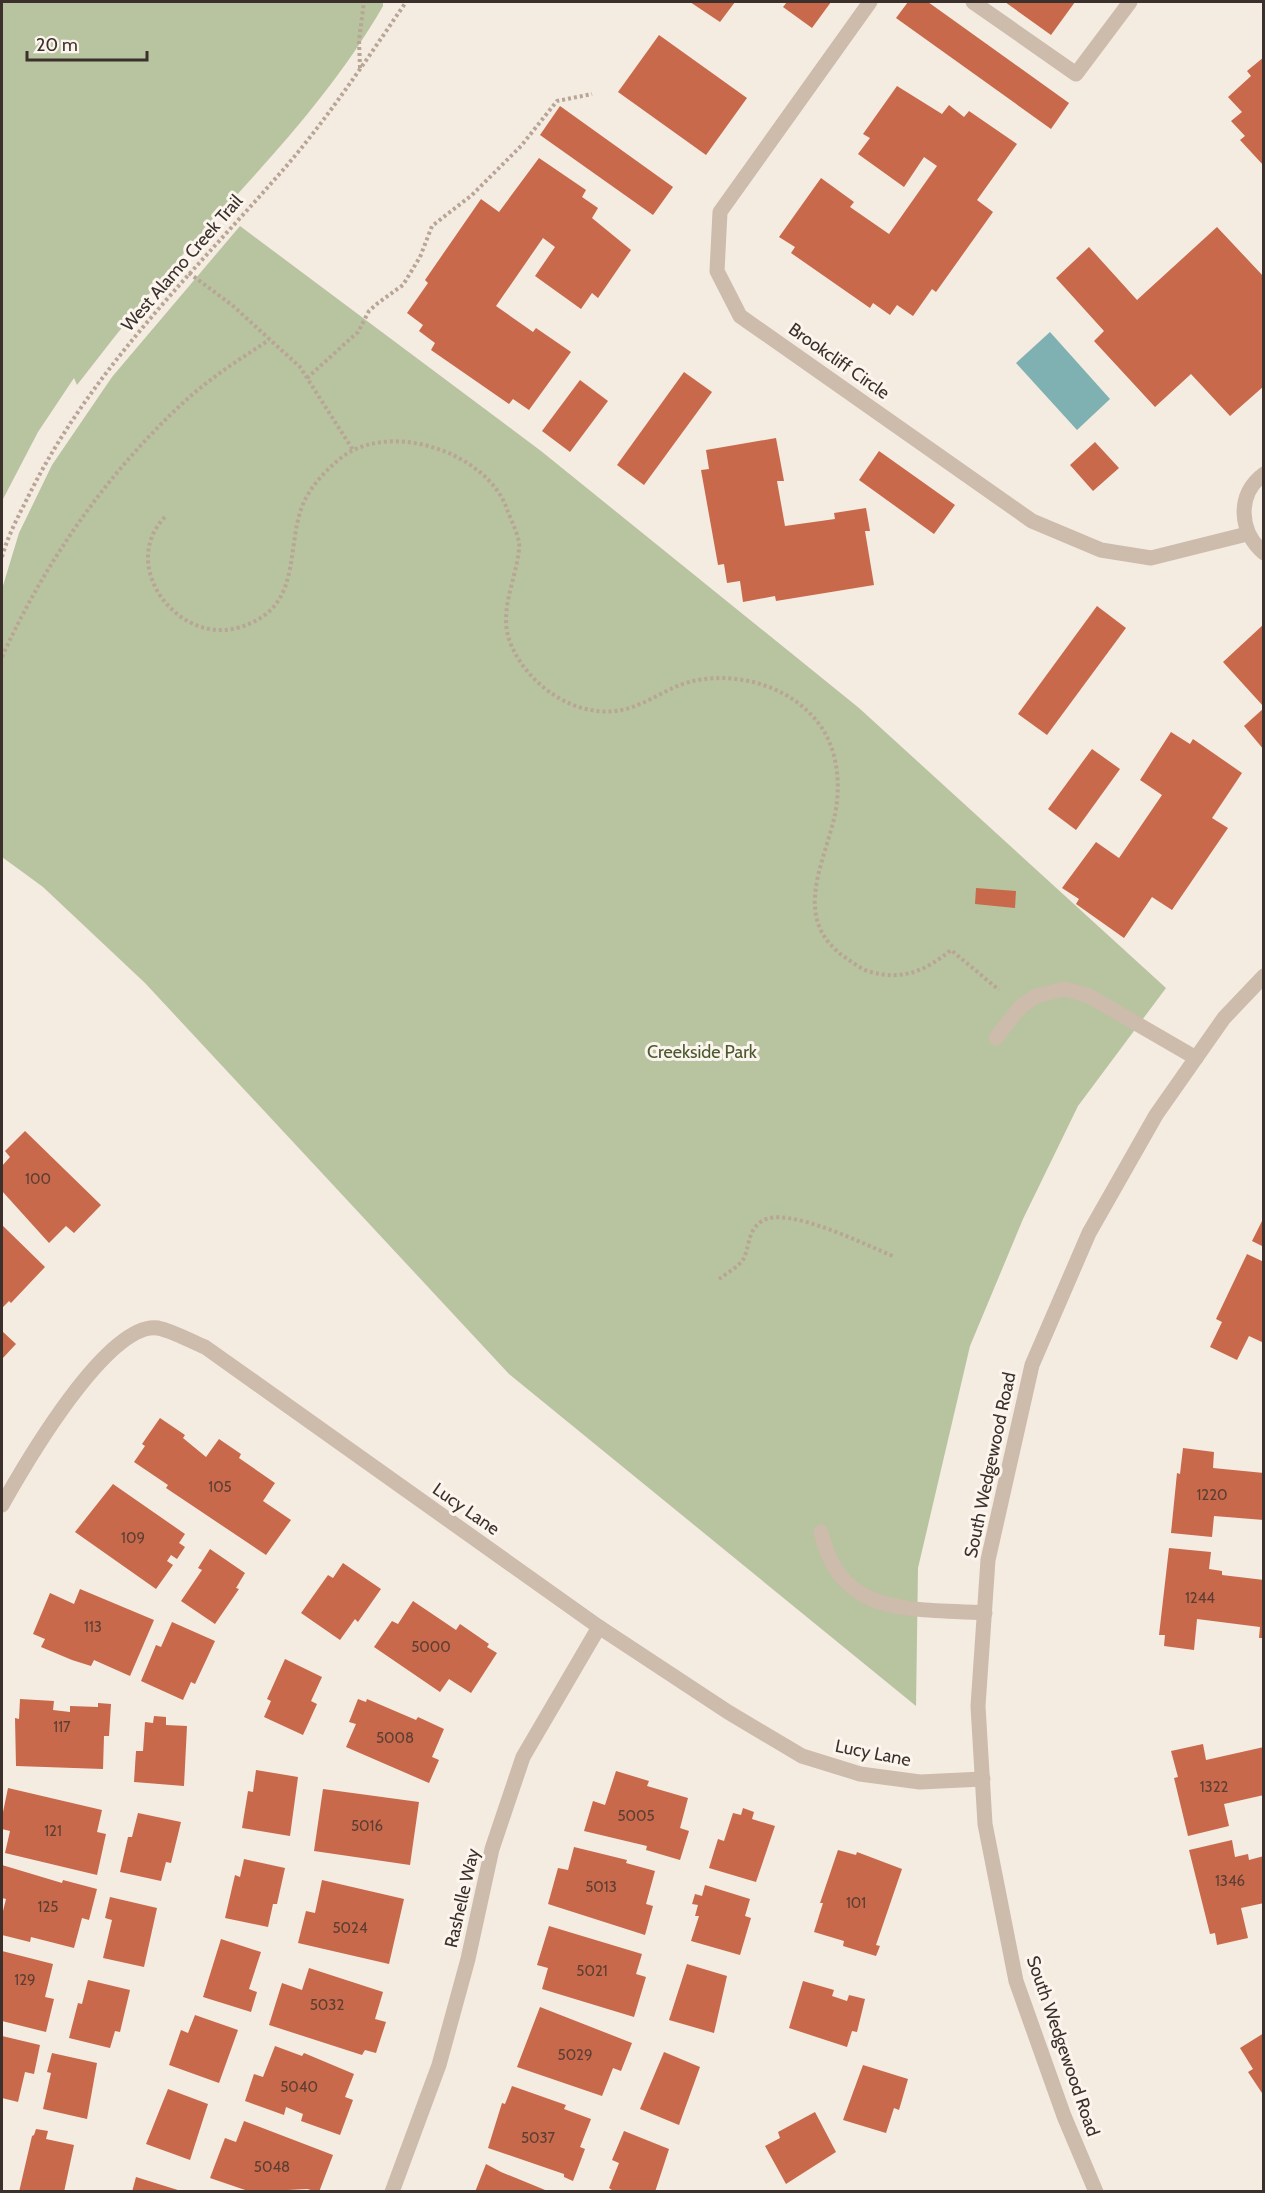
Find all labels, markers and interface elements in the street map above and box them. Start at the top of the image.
scale bar [27,24,147,62]
text: 20 m [36,34,78,56]
street label: West Alamo Creek Trail [117,190,248,336]
street label: Brookcliff Circle [784,318,894,404]
park label: Creekside Park [647,1041,758,1063]
house number: 100 [25,1170,51,1188]
street label: South Wedgewood Road [960,1370,1020,1560]
house number: 105 [208,1478,232,1496]
street label: Lucy Lane [428,1478,504,1540]
house number: 1220 [1196,1486,1228,1504]
house number: 109 [121,1529,145,1547]
house number: 1244 [1185,1589,1215,1607]
house number: 113 [84,1618,102,1636]
house number: 5000 [411,1638,451,1656]
house number: 117 [53,1718,71,1736]
house number: 5008 [376,1729,414,1747]
street label: Lucy Lane [833,1735,913,1771]
house number: 1322 [1200,1778,1228,1796]
house number: 5005 [617,1807,655,1825]
house number: 5016 [351,1817,383,1835]
house number: 121 [44,1822,62,1840]
street label: Rashelle Way [440,1846,484,1950]
house number: 1346 [1215,1872,1245,1890]
house number: 5013 [585,1878,617,1896]
house number: 101 [846,1894,866,1912]
house number: 125 [38,1898,58,1916]
house number: 5024 [332,1919,368,1937]
street label: South Wedgewood Road [1022,1953,1104,2139]
house number: 5021 [576,1962,608,1980]
house number: 129 [14,1971,36,1989]
house number: 5032 [310,1996,344,2014]
house number: 5029 [558,2046,592,2064]
house number: 5040 [280,2078,318,2096]
house number: 5037 [521,2129,556,2147]
house number: 5048 [254,2158,290,2176]

